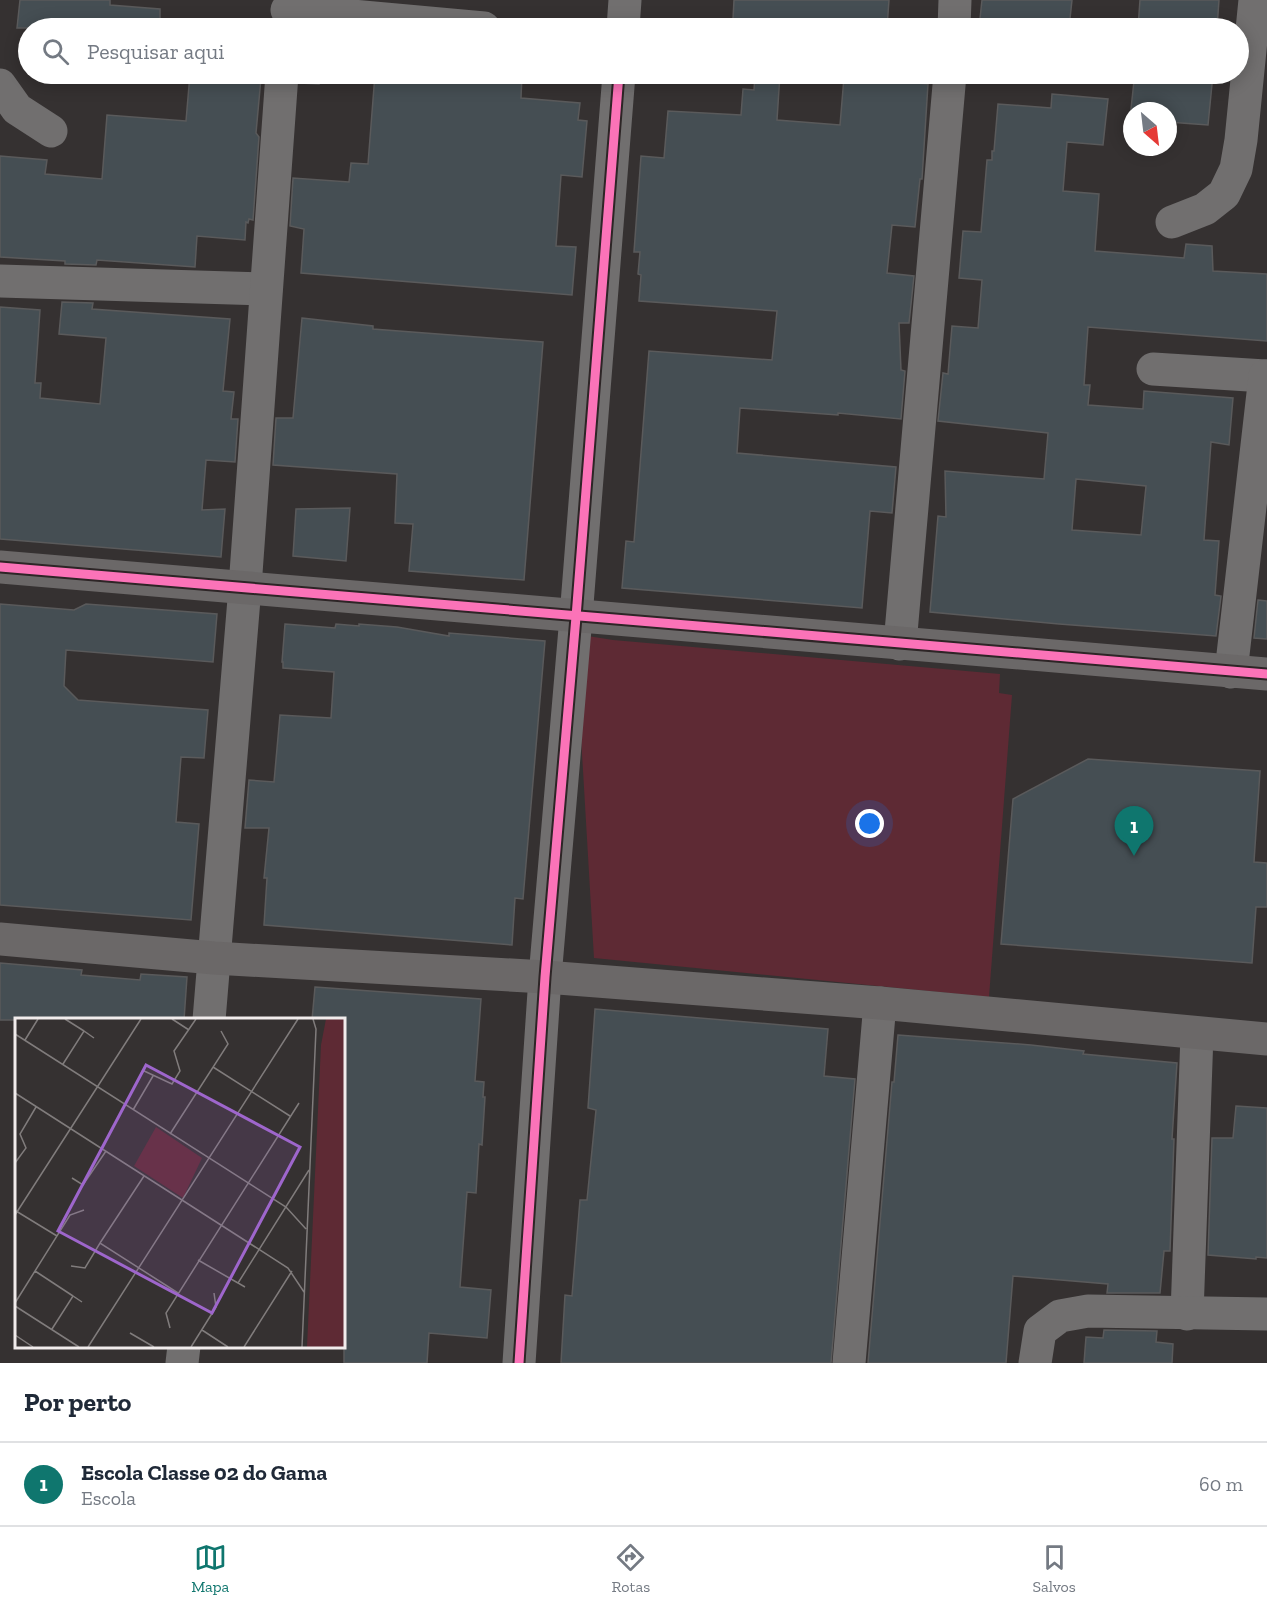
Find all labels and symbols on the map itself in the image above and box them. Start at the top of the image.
north arrow [1123,102,1177,156]
pin: 1 [1114,806,1154,856]
your location [855,809,884,838]
inset map [15,1018,345,1348]

